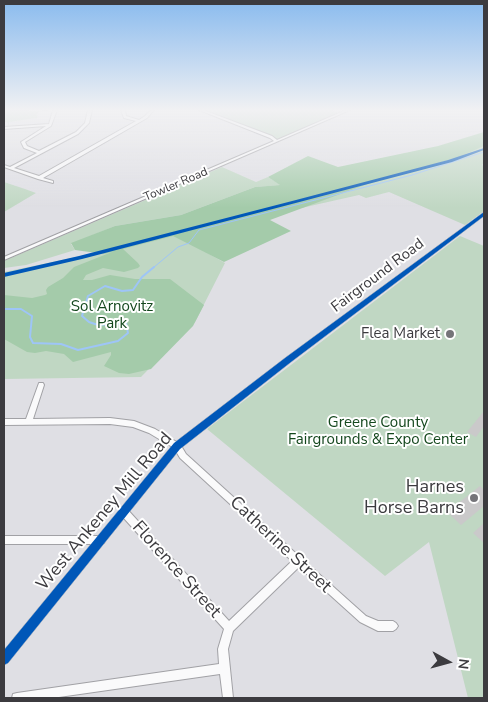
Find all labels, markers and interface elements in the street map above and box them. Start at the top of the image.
street label: Towler Road [142,165,210,205]
street label: Fairground Road [328,235,428,317]
park label: Sol Arnovitz Park [71,298,153,333]
place label: Flea Market [361,325,440,343]
marker: Flea Market [444,328,456,340]
park label: Greene County Fairgrounds & Expo Center [288,414,468,449]
street label: West Ankeney Mill Road [33,429,177,595]
place label: Harnes Horse Barns [364,477,464,520]
street label: Catherine Street [225,492,335,598]
marker: Harnes Horse Barns [468,492,480,504]
street label: Florence Street [127,517,225,623]
north arrow [423,637,473,687]
text: N [453,658,473,670]

